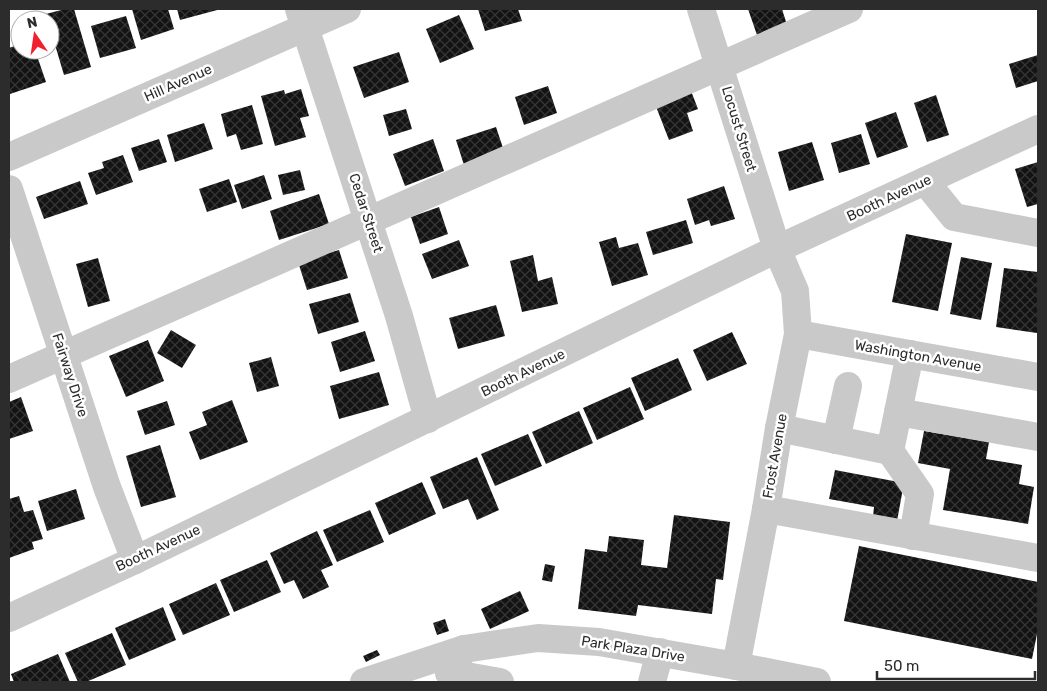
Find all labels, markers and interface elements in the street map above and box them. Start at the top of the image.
north arrow [10,10,60,60]
text: N [25,13,39,32]
street label: Hill Avenue [142,60,215,105]
street label: Locust Street [718,84,760,174]
street label: Cedar Street [345,171,387,255]
street label: Booth Avenue [844,171,934,225]
street label: Fairway Drive [48,331,92,419]
street label: Washington Avenue [853,336,983,376]
street label: Booth Avenue [478,345,568,401]
street label: Frost Avenue [759,412,791,500]
street label: Booth Avenue [113,521,203,575]
street label: Park Plaza Drive [580,632,686,666]
scale bar [877,648,1034,680]
text: 50 m [884,657,919,675]

